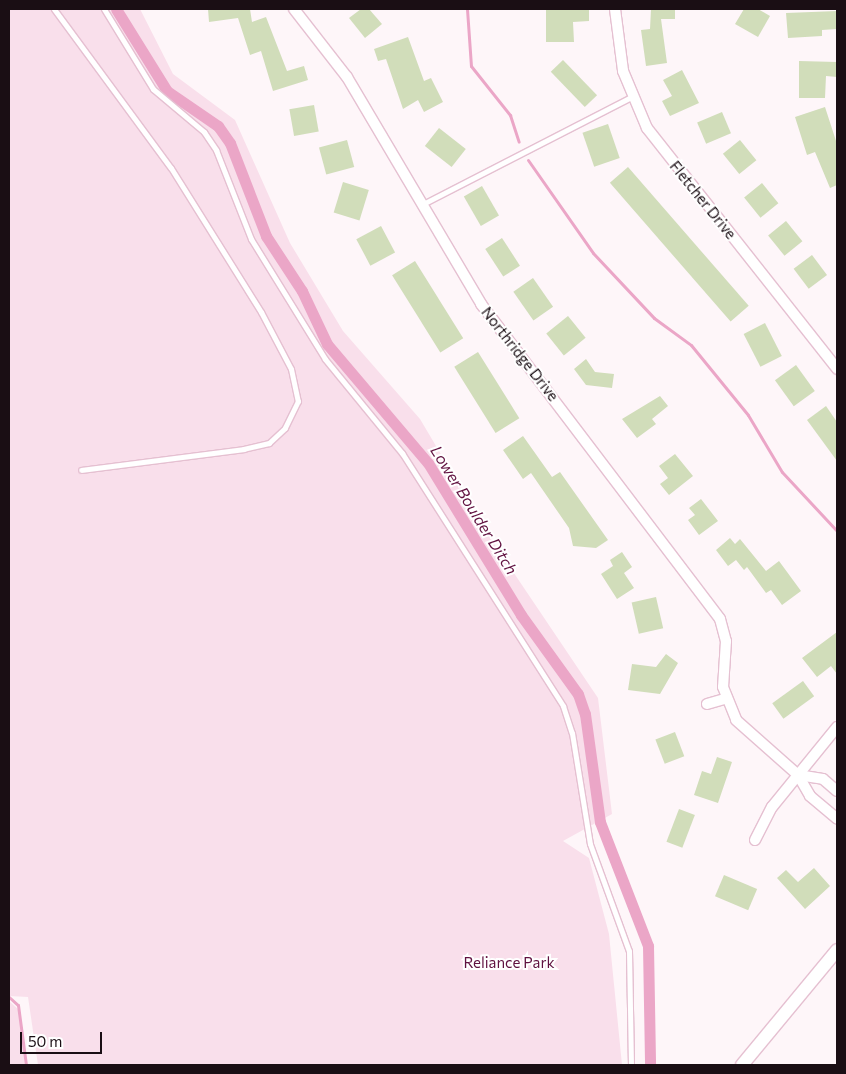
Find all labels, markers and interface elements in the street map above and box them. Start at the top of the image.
street label: Fletcher Drive [666,157,740,243]
street label: Northridge Drive [478,303,562,405]
water label: Lower Boulder Ditch [427,442,521,578]
park label: Reliance Park [463,954,555,972]
scale bar [22,1022,105,1054]
text: 50 m [28,1032,62,1050]

